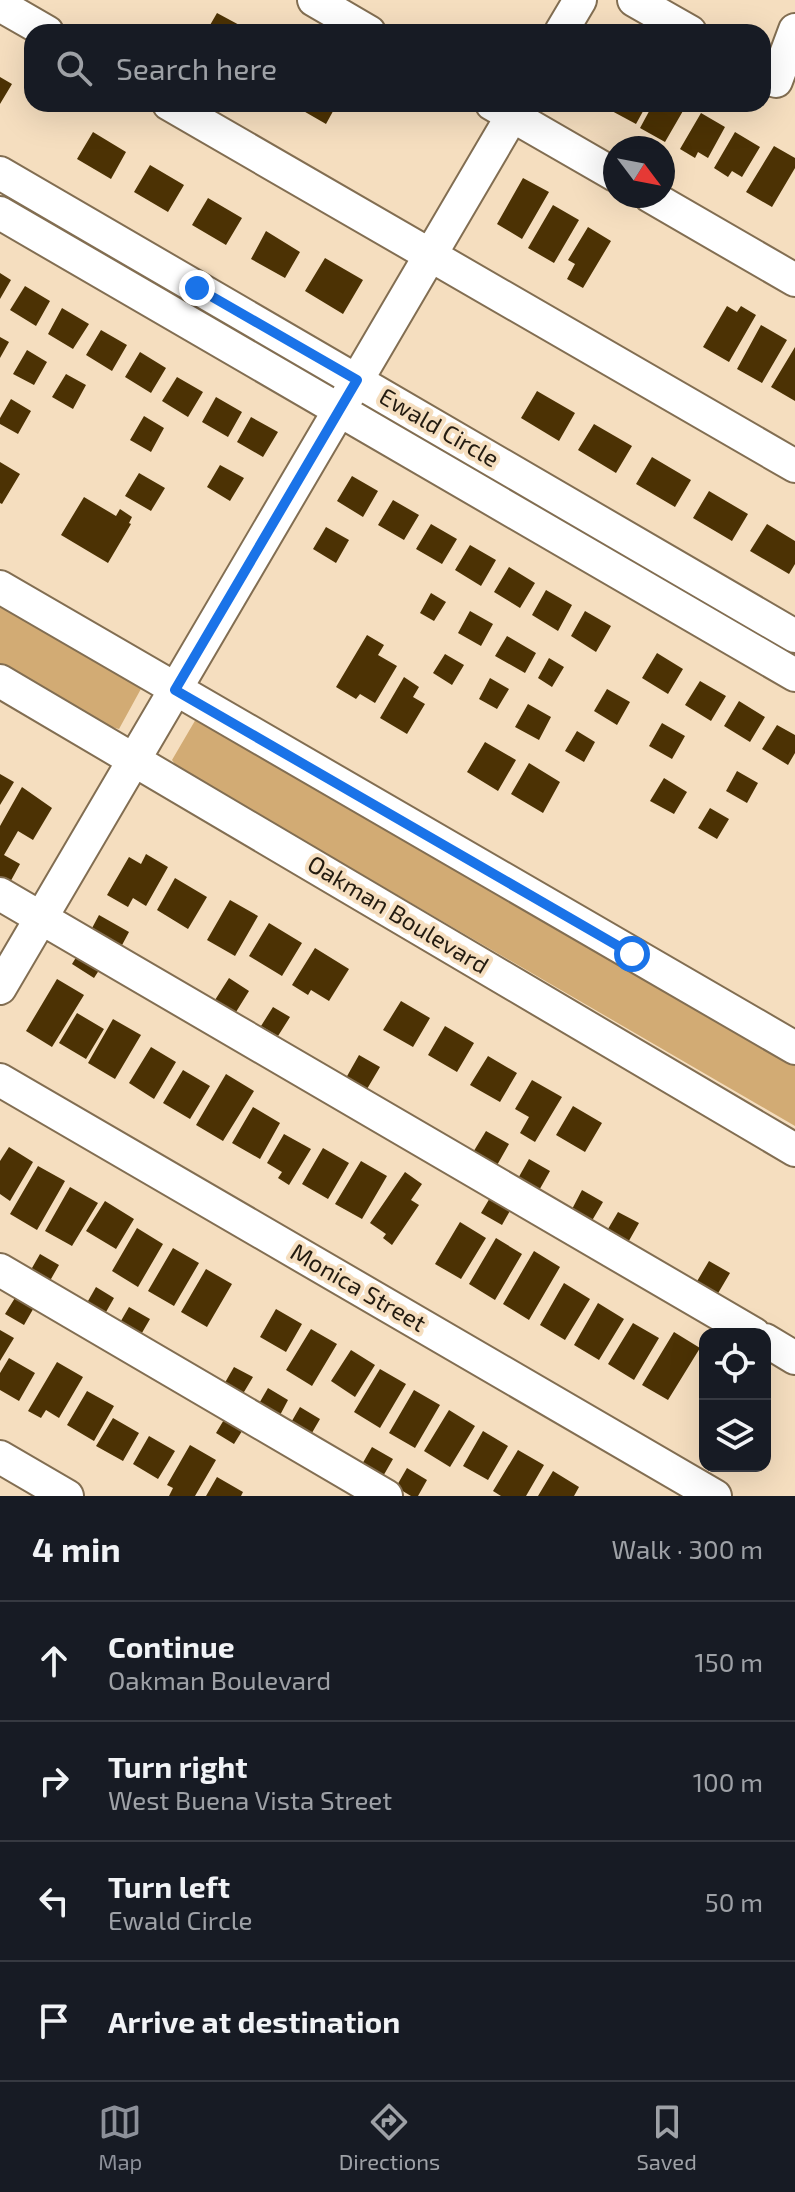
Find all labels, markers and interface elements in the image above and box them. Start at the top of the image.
search box [24,24,771,112]
icon: search [52,46,96,90]
text: Search here [116,50,277,86]
north arrow [603,136,675,208]
route end [179,270,215,306]
street label: Ewald Circle [375,381,505,473]
street label: Oakman Boulevard [303,848,495,979]
route start [614,936,650,972]
street label: Monica Street [286,1236,432,1337]
map controls [699,1328,771,1472]
button: locate [699,1328,771,1400]
button: layers [699,1400,771,1472]
text: 4 min [32,1528,121,1569]
text: Walk · 300 m [612,1533,763,1564]
text: Continue [108,1628,235,1664]
icon: ahead [32,1639,76,1683]
text: 150 m [694,1646,763,1677]
text: Oakman Boulevard [108,1664,331,1695]
text: Turn right [108,1748,248,1784]
icon: right [32,1759,76,1803]
text: 100 m [693,1766,763,1797]
text: West Buena Vista Street [108,1784,392,1815]
text: Turn left [108,1868,230,1904]
icon: left [32,1879,76,1923]
text: 50 m [705,1886,763,1917]
text: Ewald Circle [108,1904,252,1935]
icon: arrive [32,1999,76,2043]
text: Arrive at destination [108,2003,400,2039]
tab: Map [98,2100,142,2174]
tab: Directions [339,2100,440,2174]
tab: Saved [636,2100,697,2174]

